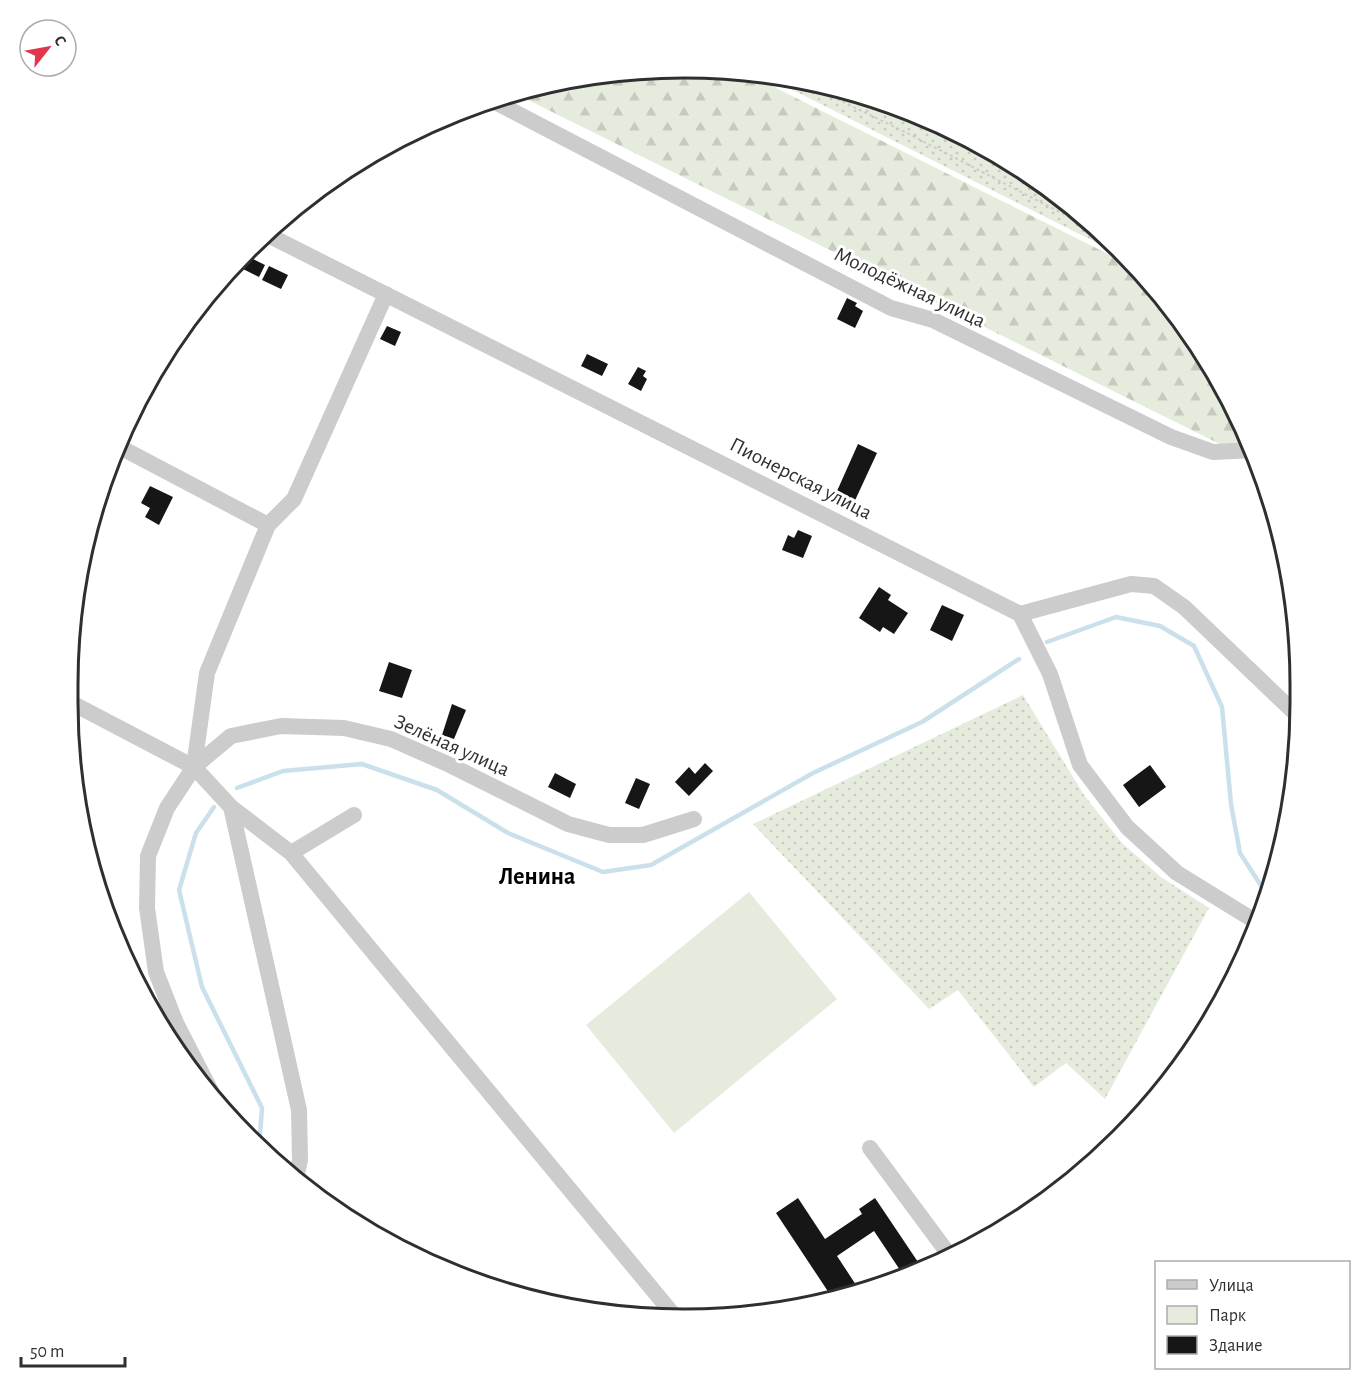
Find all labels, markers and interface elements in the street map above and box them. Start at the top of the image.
north arrow [18,18,78,78]
text: С [51,33,69,49]
street label: Молодёжная улица [831,243,989,332]
street label: Пионерская улица [726,434,876,523]
street label: Зелёная улица [391,711,513,780]
district label: Ленина [499,865,575,889]
legend [1155,1261,1350,1369]
text: Улица [1209,1277,1254,1295]
text: Парк [1209,1307,1247,1325]
scale bar [21,1330,124,1368]
text: Здание [1209,1337,1263,1355]
text: 50 m [30,1343,64,1361]

